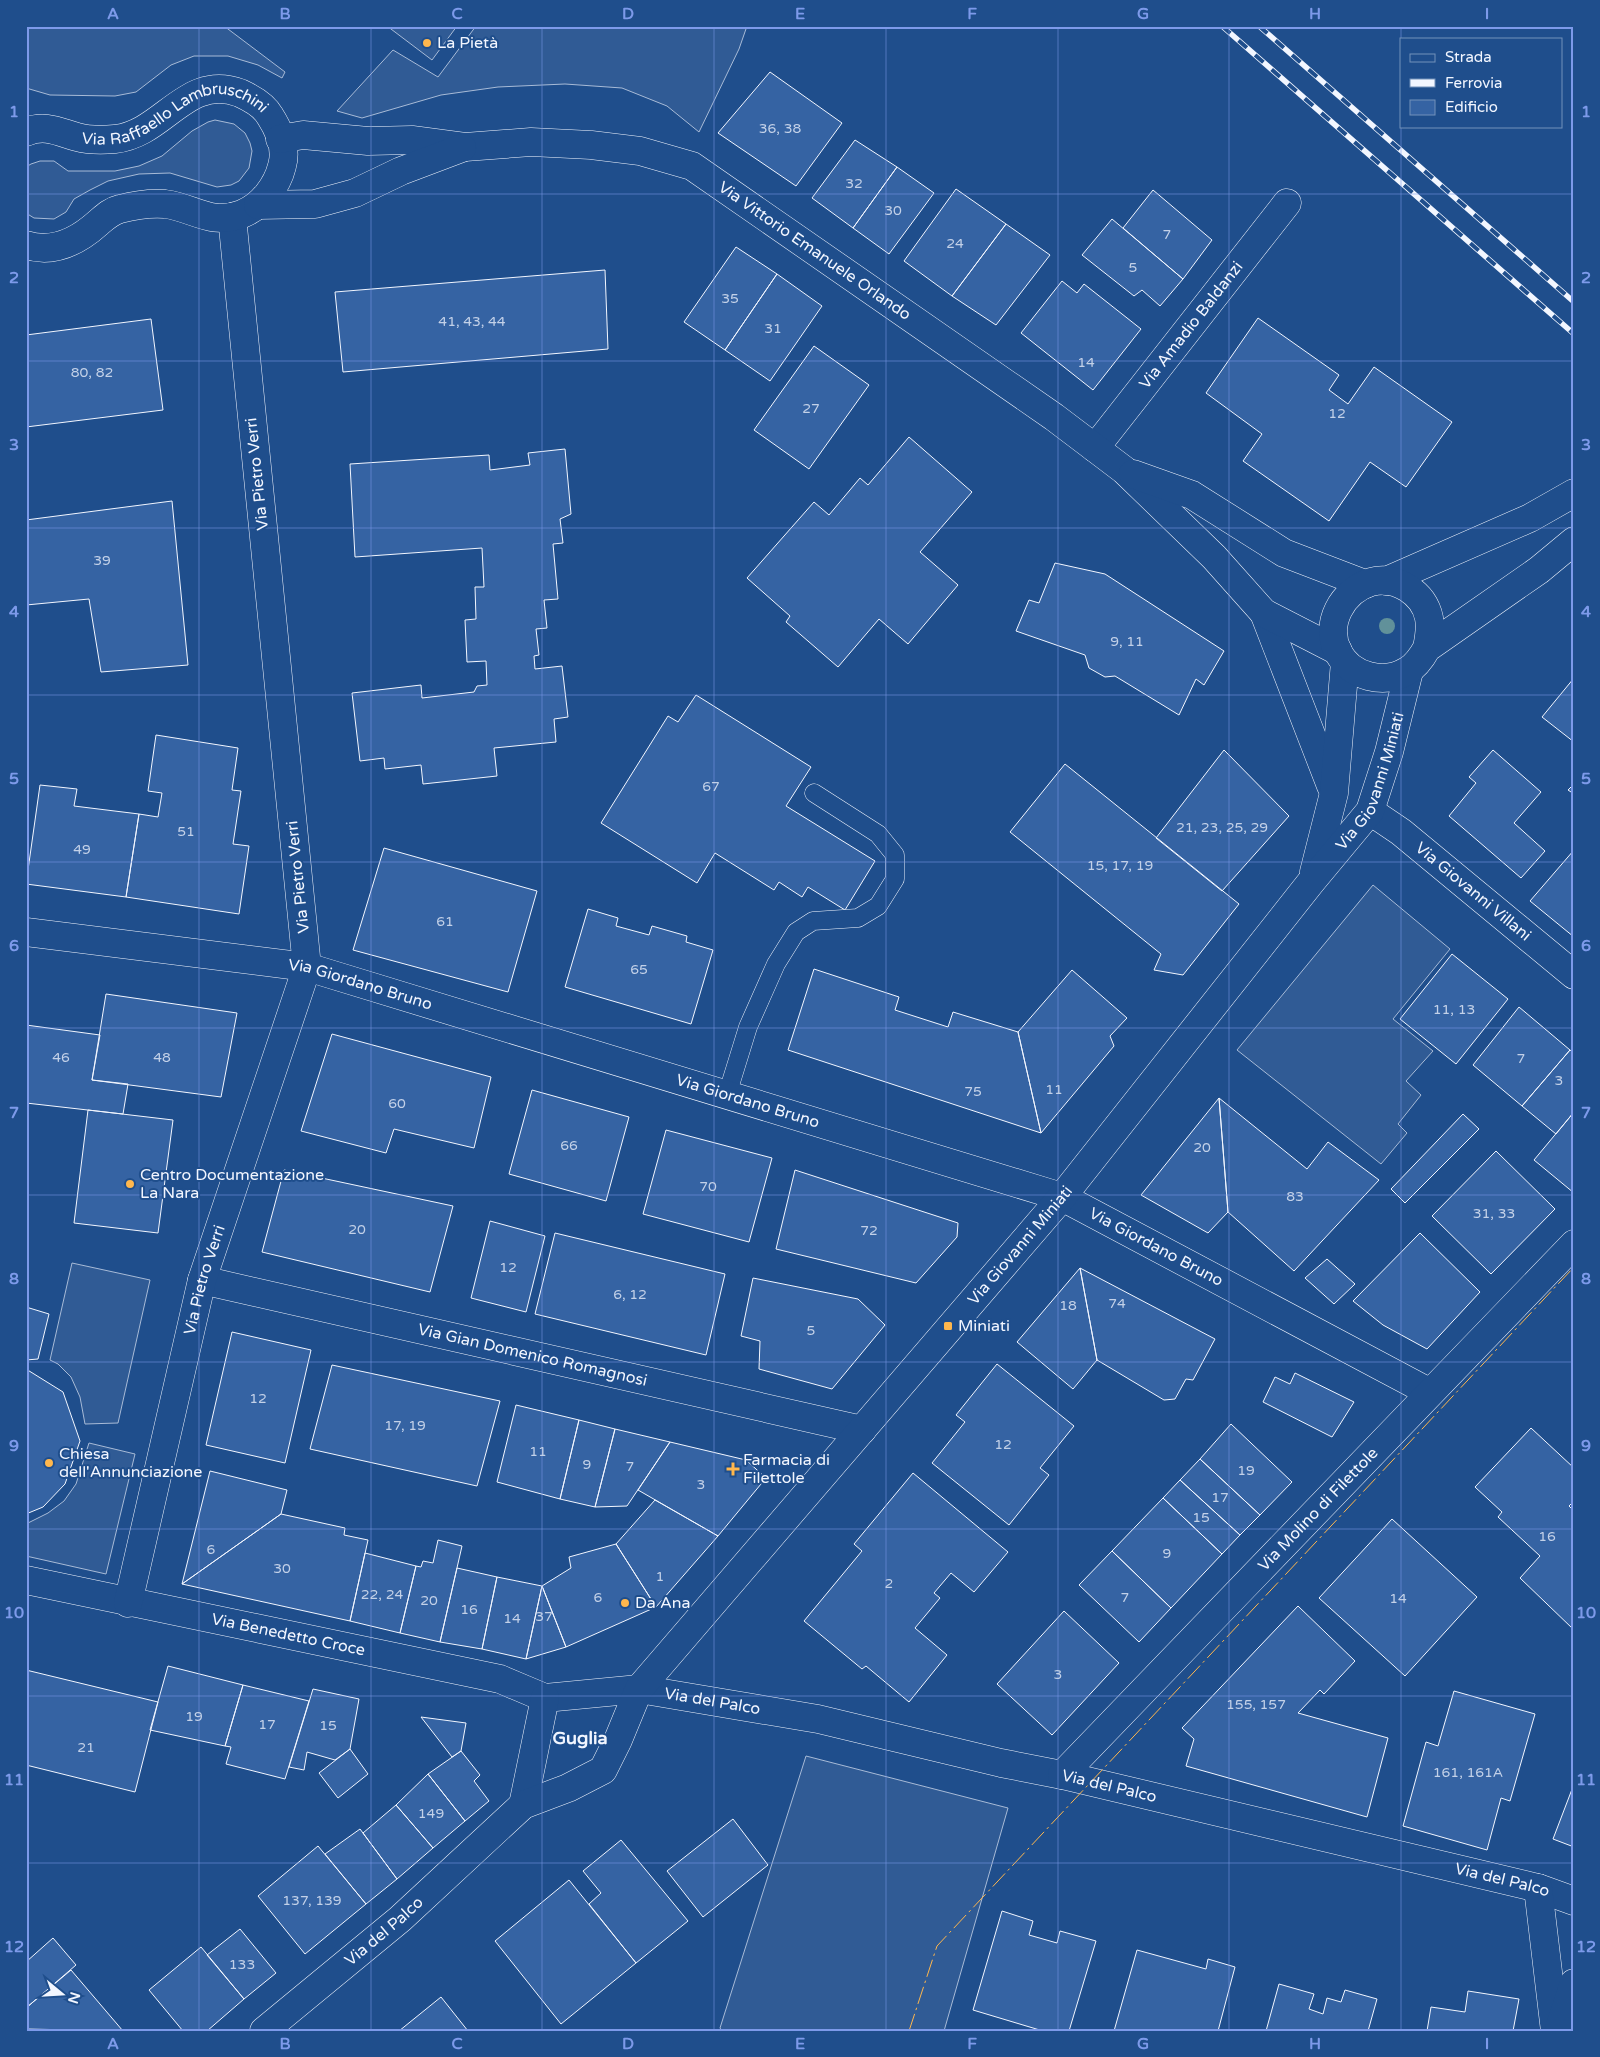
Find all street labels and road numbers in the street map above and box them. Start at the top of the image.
street label: Via Raffaello Lambruschini [81,79,273,150]
street label: Via Vittorio Emanuele Orlando [714,177,915,325]
street label: Via Amadio Baldanzi [1135,257,1247,393]
street label: Via Pietro Verri [241,417,273,531]
street label: Via Giovanni Miniati [1332,710,1408,854]
street label: Via Pietro Verri [282,820,314,934]
street label: Via Giovanni Villani [1411,838,1535,945]
street label: Via Giordano Bruno [287,955,435,1015]
street label: Via Giordano Bruno [674,1070,822,1133]
street label: Via Giovanni Miniati [964,1182,1077,1309]
street label: Via Giordano Bruno [1086,1203,1227,1291]
street label: Via Pietro Verri [180,1223,230,1337]
street label: Via Gian Domenico Romagnosi [416,1319,649,1391]
street label: Via Molino di Filettole [1254,1443,1382,1576]
street label: Via Benedetto Croce [210,1609,367,1661]
street label: Via del Palco [663,1683,762,1719]
street label: Via del Palco [1060,1765,1159,1807]
street label: Via del Palco [1453,1859,1553,1901]
street label: Via del Palco [341,1892,428,1970]

